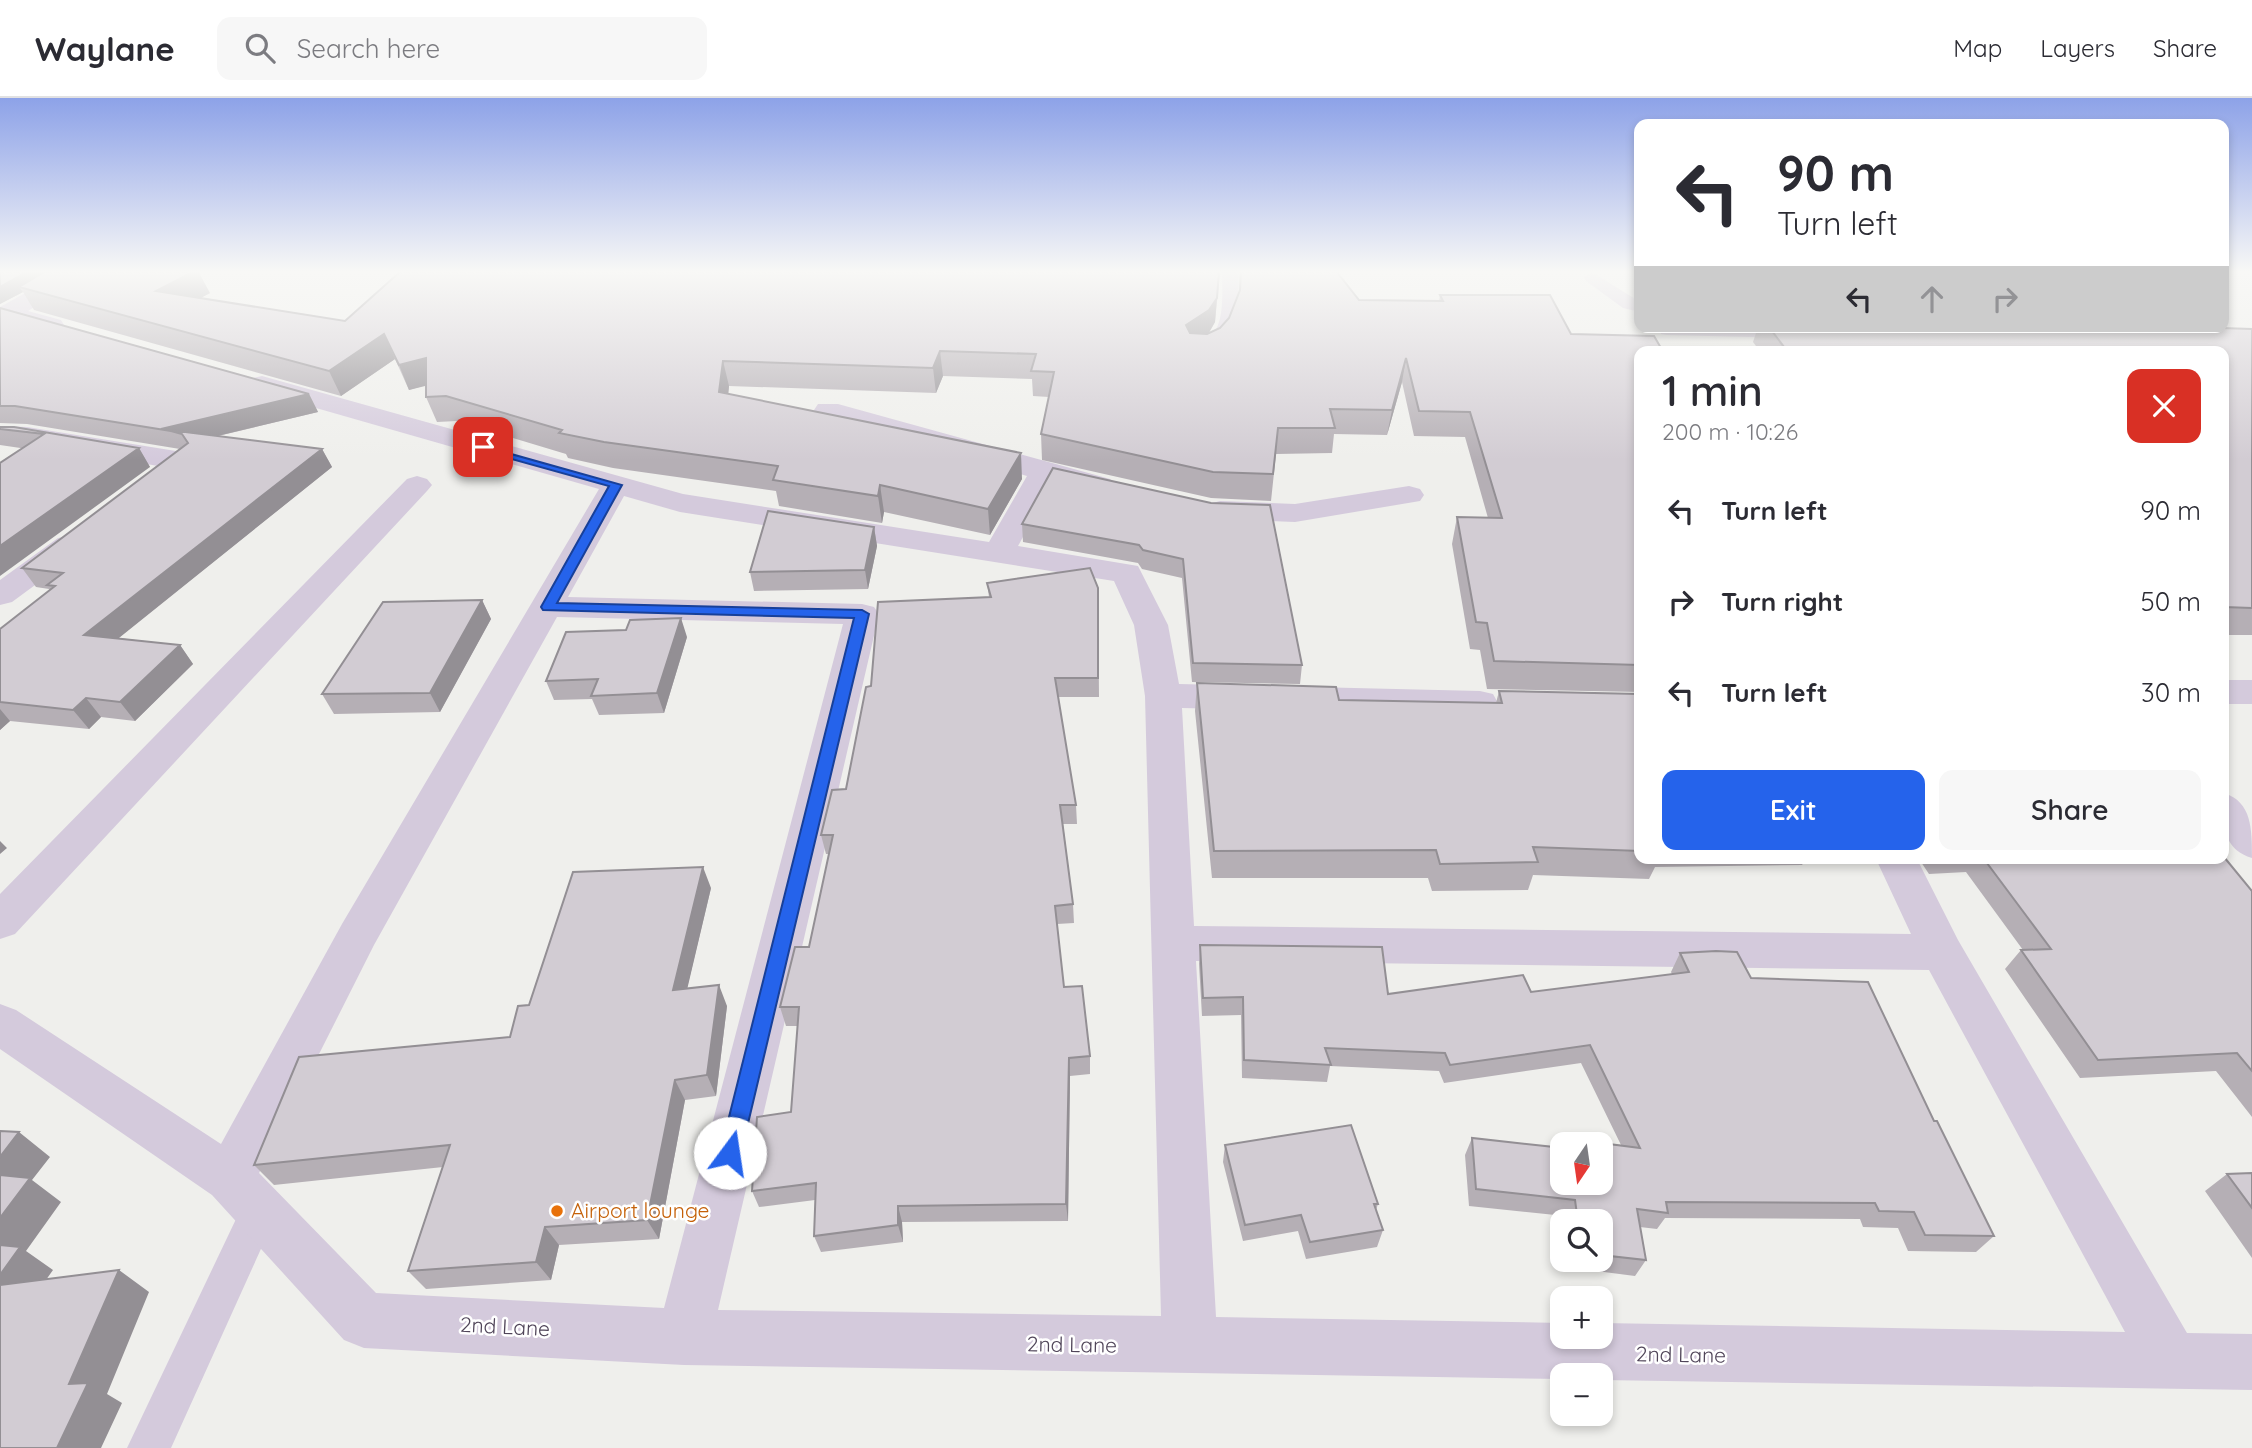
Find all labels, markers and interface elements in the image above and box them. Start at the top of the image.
search box [217,17,707,80]
text: Waylane [35,28,175,69]
icon: search [241,29,279,67]
text: Search here [297,32,440,65]
text: Map [1953,33,2002,63]
text: Layers [2040,33,2115,63]
text: Share [2153,33,2217,63]
text: 90 m [1777,142,1894,203]
icon: left [1662,147,1753,238]
text: Turn left [1777,203,1898,243]
icon: left [1840,280,1878,318]
icon: ahead [1913,280,1951,318]
icon: right [1986,280,2024,318]
text: 1 min [1662,364,1763,417]
button: close [2127,369,2201,443]
pin [453,417,513,477]
text: 200 m · 10:26 [1662,417,1798,446]
icon: arrive [464,428,502,466]
icon: left [1662,492,1700,530]
text: Turn left [1721,494,1828,527]
text: 90 m [2140,494,2201,527]
icon: right [1662,583,1700,621]
text: Turn right [1721,585,1843,618]
text: 50 m [2141,585,2201,618]
icon: left [1662,674,1700,712]
text: Turn left [1721,676,1828,709]
text: 30 m [2141,676,2201,709]
button: Exit [1662,770,1925,850]
button: Share [1939,770,2201,850]
position arrow [693,1116,767,1190]
north arrow [1550,1132,1614,1195]
map controls [1550,1132,1613,1426]
place label: Airport lounge [571,1197,709,1223]
marker: Airport lounge [549,1203,565,1219]
button: search [1550,1209,1613,1272]
button: + [1550,1286,1613,1349]
street label: 2nd Lane [459,1311,551,1341]
street label: 2nd Lane [1027,1330,1117,1358]
street label: 2nd Lane [1636,1340,1726,1368]
button: − [1550,1363,1613,1426]

